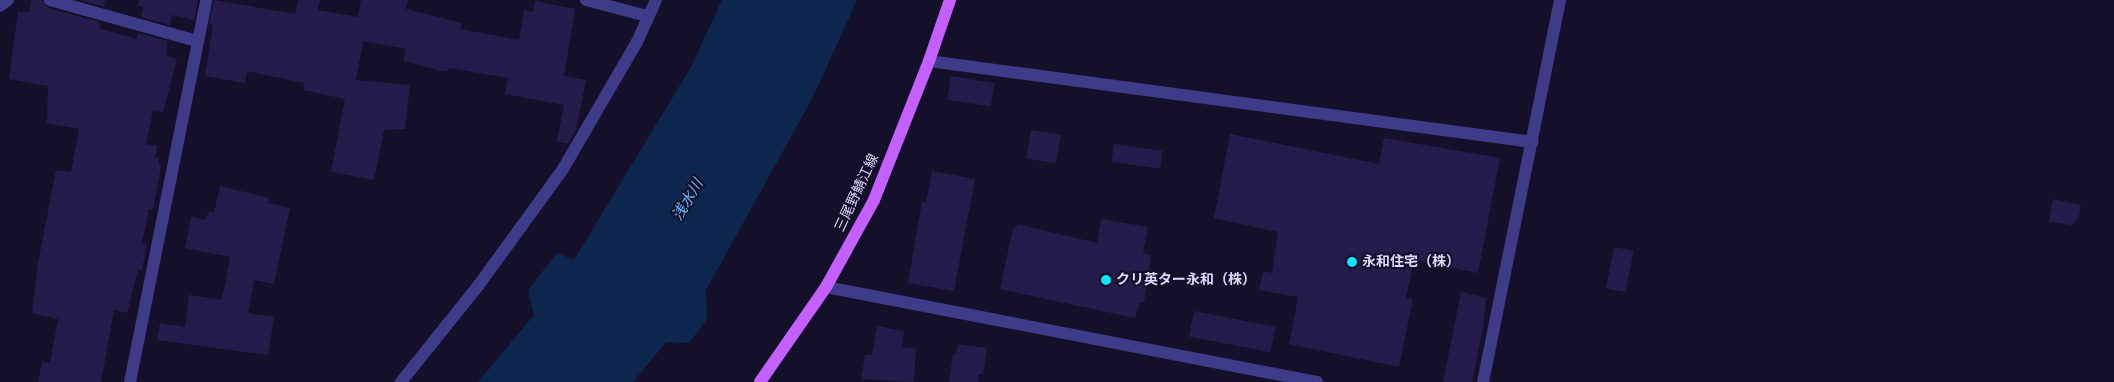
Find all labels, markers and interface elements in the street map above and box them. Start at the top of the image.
street label: 三尾野鯖江線 [832,151,882,235]
water label: 浅水川 [669,176,707,224]
place label: 永和住宅（株） [1362,254,1460,270]
marker: 永和住宅（株） [1346,256,1358,268]
place label: クリ英ター永和（株） [1116,272,1256,288]
marker: クリ英ター永和（株） [1100,274,1112,286]

